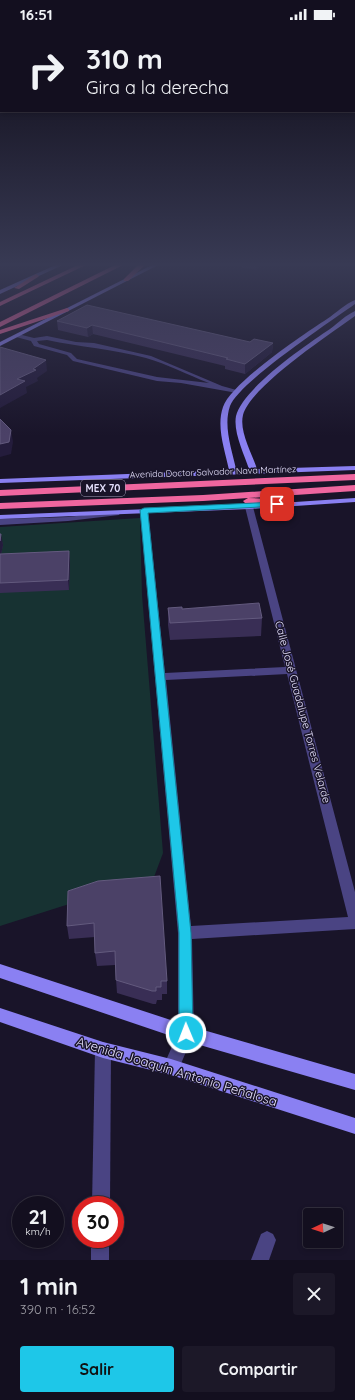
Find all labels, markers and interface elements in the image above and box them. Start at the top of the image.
text: 16:51 [20,5,53,24]
text: 310 m [86,41,163,76]
icon: right [20,44,72,96]
text: Gira a la derecha [86,76,229,99]
street label: Avenida Doctor Salvador Nava Martínez [129,463,296,480]
road number: MEX 70 [81,480,125,496]
pin [260,487,294,521]
icon: arrive [266,493,288,515]
street label: Calle José Guadalupe Torres Velarde [272,619,334,805]
position arrow [165,1012,207,1054]
street label: Avenida Joaquín Antonio Peñalosa [75,1033,279,1109]
speed limit sign: 30 [72,1196,124,1248]
text: 21 [28,1204,48,1229]
north arrow [303,1208,343,1248]
map controls [303,1208,343,1248]
text: km/h [25,1225,51,1238]
text: 1 min [20,1271,78,1301]
button: close [293,1273,335,1315]
text: 390 m · 16:52 [20,1301,95,1317]
button: Salir [20,1346,174,1392]
button: Compartir [182,1346,335,1392]

